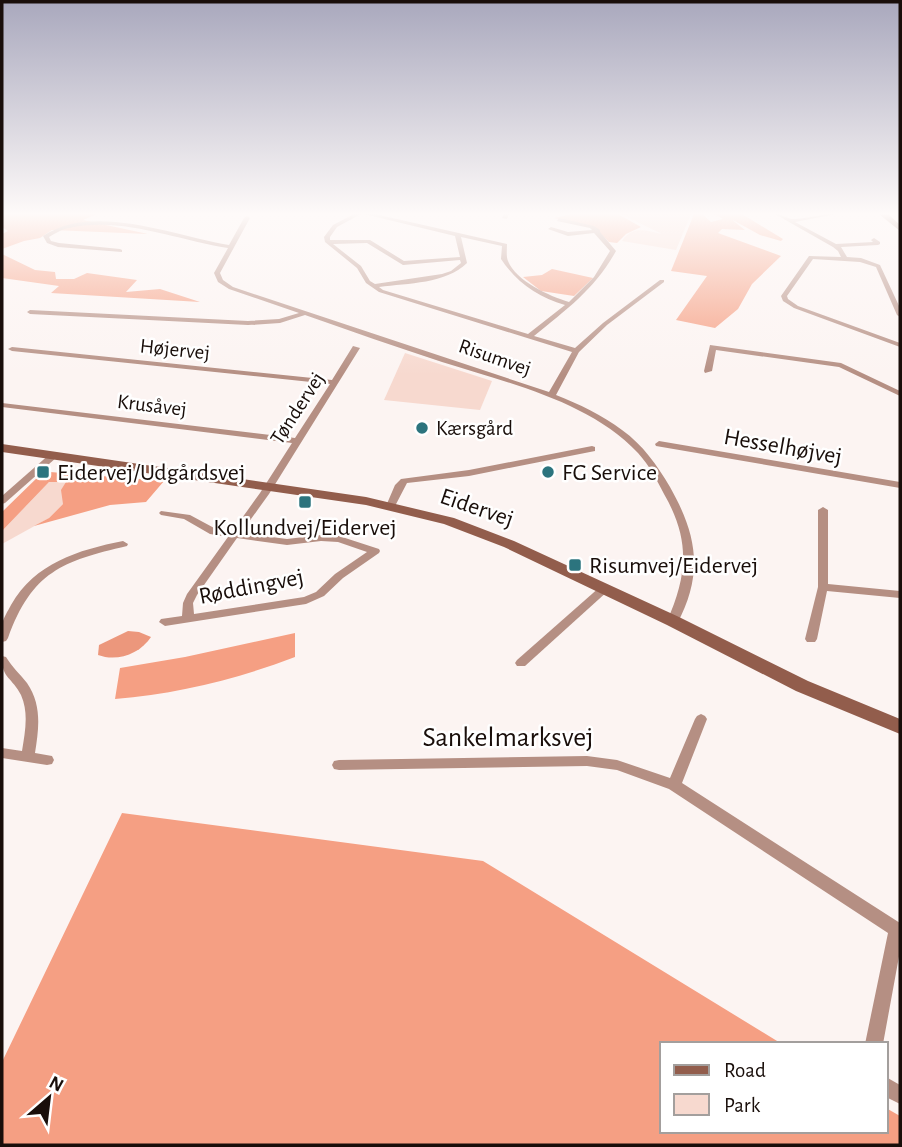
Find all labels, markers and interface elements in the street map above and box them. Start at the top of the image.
street label: Højervej [139,335,211,364]
street label: Risumvej [456,335,534,380]
street label: Tøndervej [266,368,328,448]
street label: Krusåvej [116,391,188,420]
place label: Kærsgård [436,418,513,439]
marker: Kærsgård [414,420,430,436]
street label: Hesselhøjvej [722,425,844,469]
place label: Eidervej/Udgårdsvej [57,461,245,485]
place label: FG Service [562,461,657,485]
marker: Eidervej/Udgårdsvej [35,464,51,480]
marker: FG Service [540,464,556,480]
street label: Eidervej [437,484,517,532]
marker: Kollundvej/Eidervej [297,494,313,510]
place label: Kollundvej/Eidervej [213,516,397,540]
place label: Risumvej/Eidervej [589,554,758,578]
marker: Risumvej/Eidervej [567,557,583,573]
street label: Røddingvej [197,565,306,609]
street label: Sankelmarksvej [423,724,593,752]
legend [660,1042,888,1133]
text: Road [724,1060,766,1081]
north arrow [14,1063,84,1133]
text: N [46,1073,67,1096]
text: Park [724,1095,761,1116]

